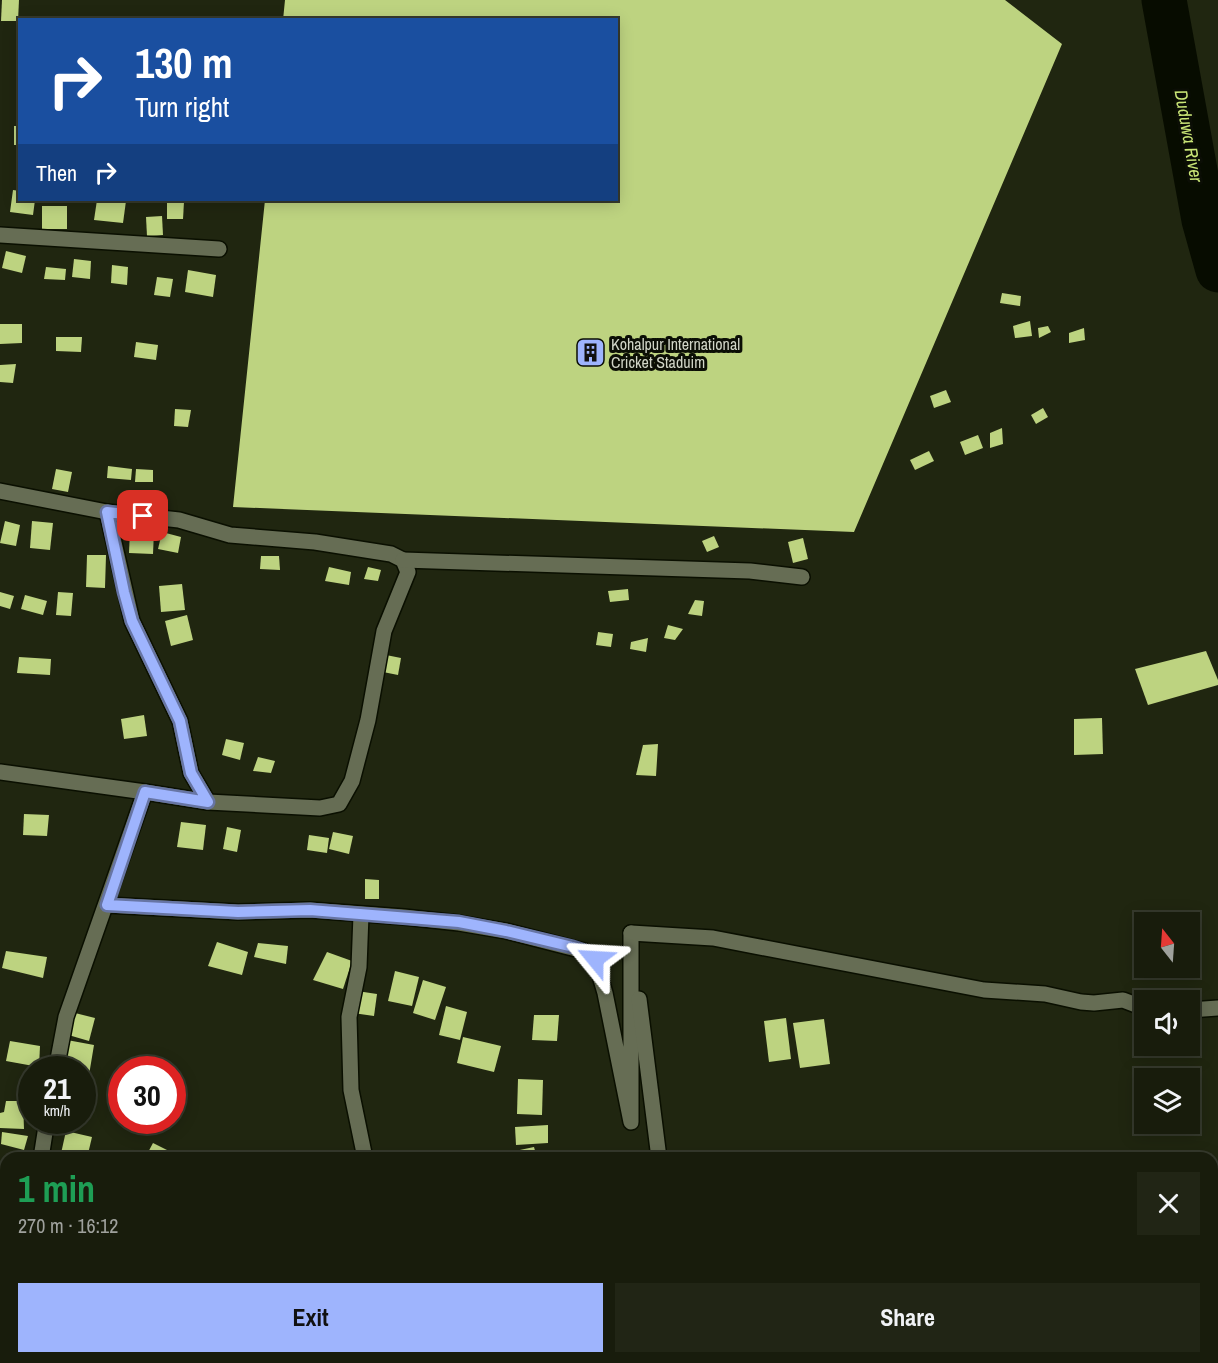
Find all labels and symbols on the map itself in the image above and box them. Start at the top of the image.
water label: Duduwa River [1169,88,1210,185]
place label: Kohalpur International Cricket Staduim [611,333,740,373]
building icon: Kohalpur International Cricket Staduim [574,337,606,369]
pin [117,490,168,541]
north arrow [1134,912,1200,978]
position arrow [563,927,627,991]
speed limit sign: 30 [108,1056,186,1134]

